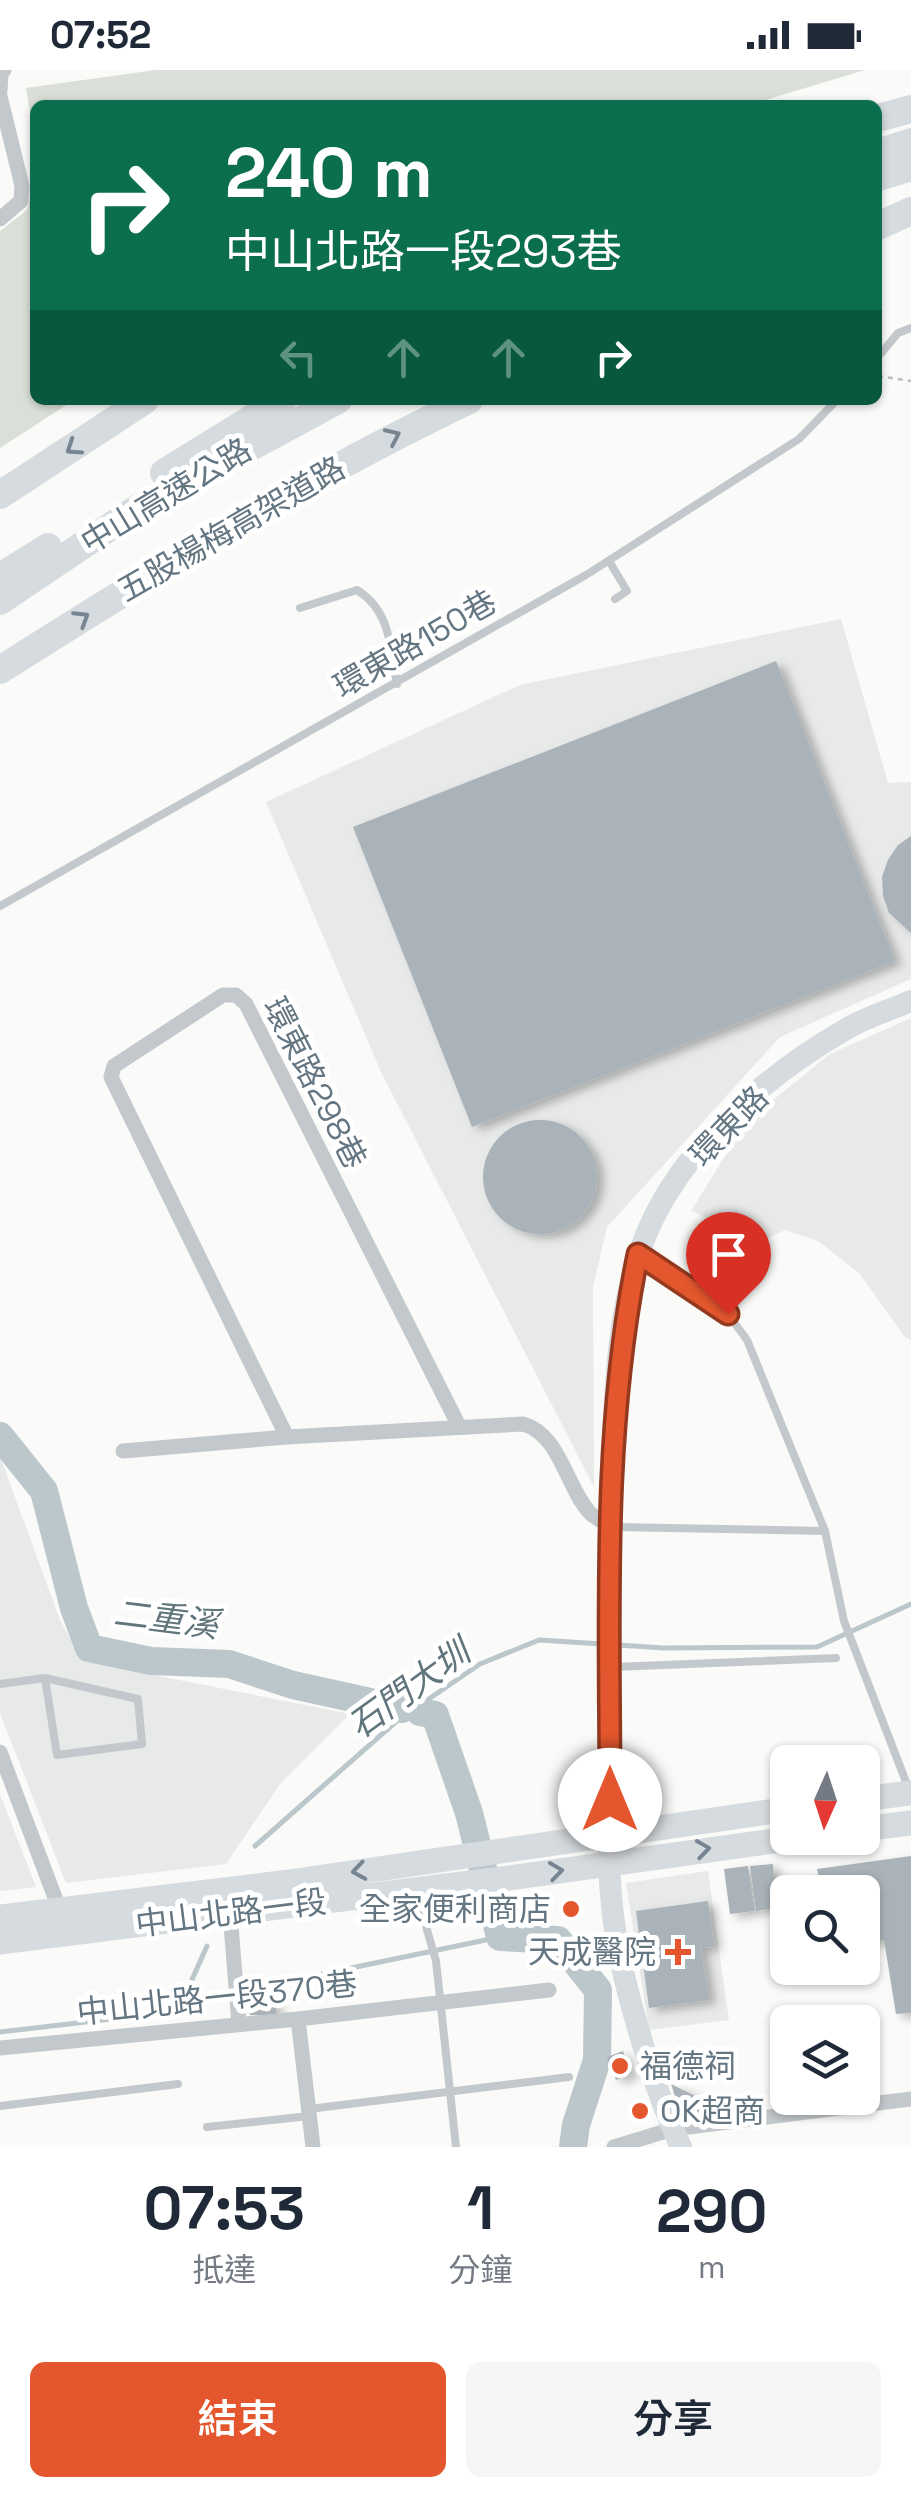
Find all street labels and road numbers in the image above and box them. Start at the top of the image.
street label: 中山高速公路 [73,429,259,563]
street label: 五股楊梅高架道路 [110,448,352,610]
street label: 環東路150巷 [327,581,503,707]
street label: 環東路298巷 [255,991,375,1175]
street label: 環東路 [681,1078,777,1174]
street label: 中山北路一段 [133,1881,329,1945]
street label: 中山北路一段370巷 [75,1963,359,2033]

